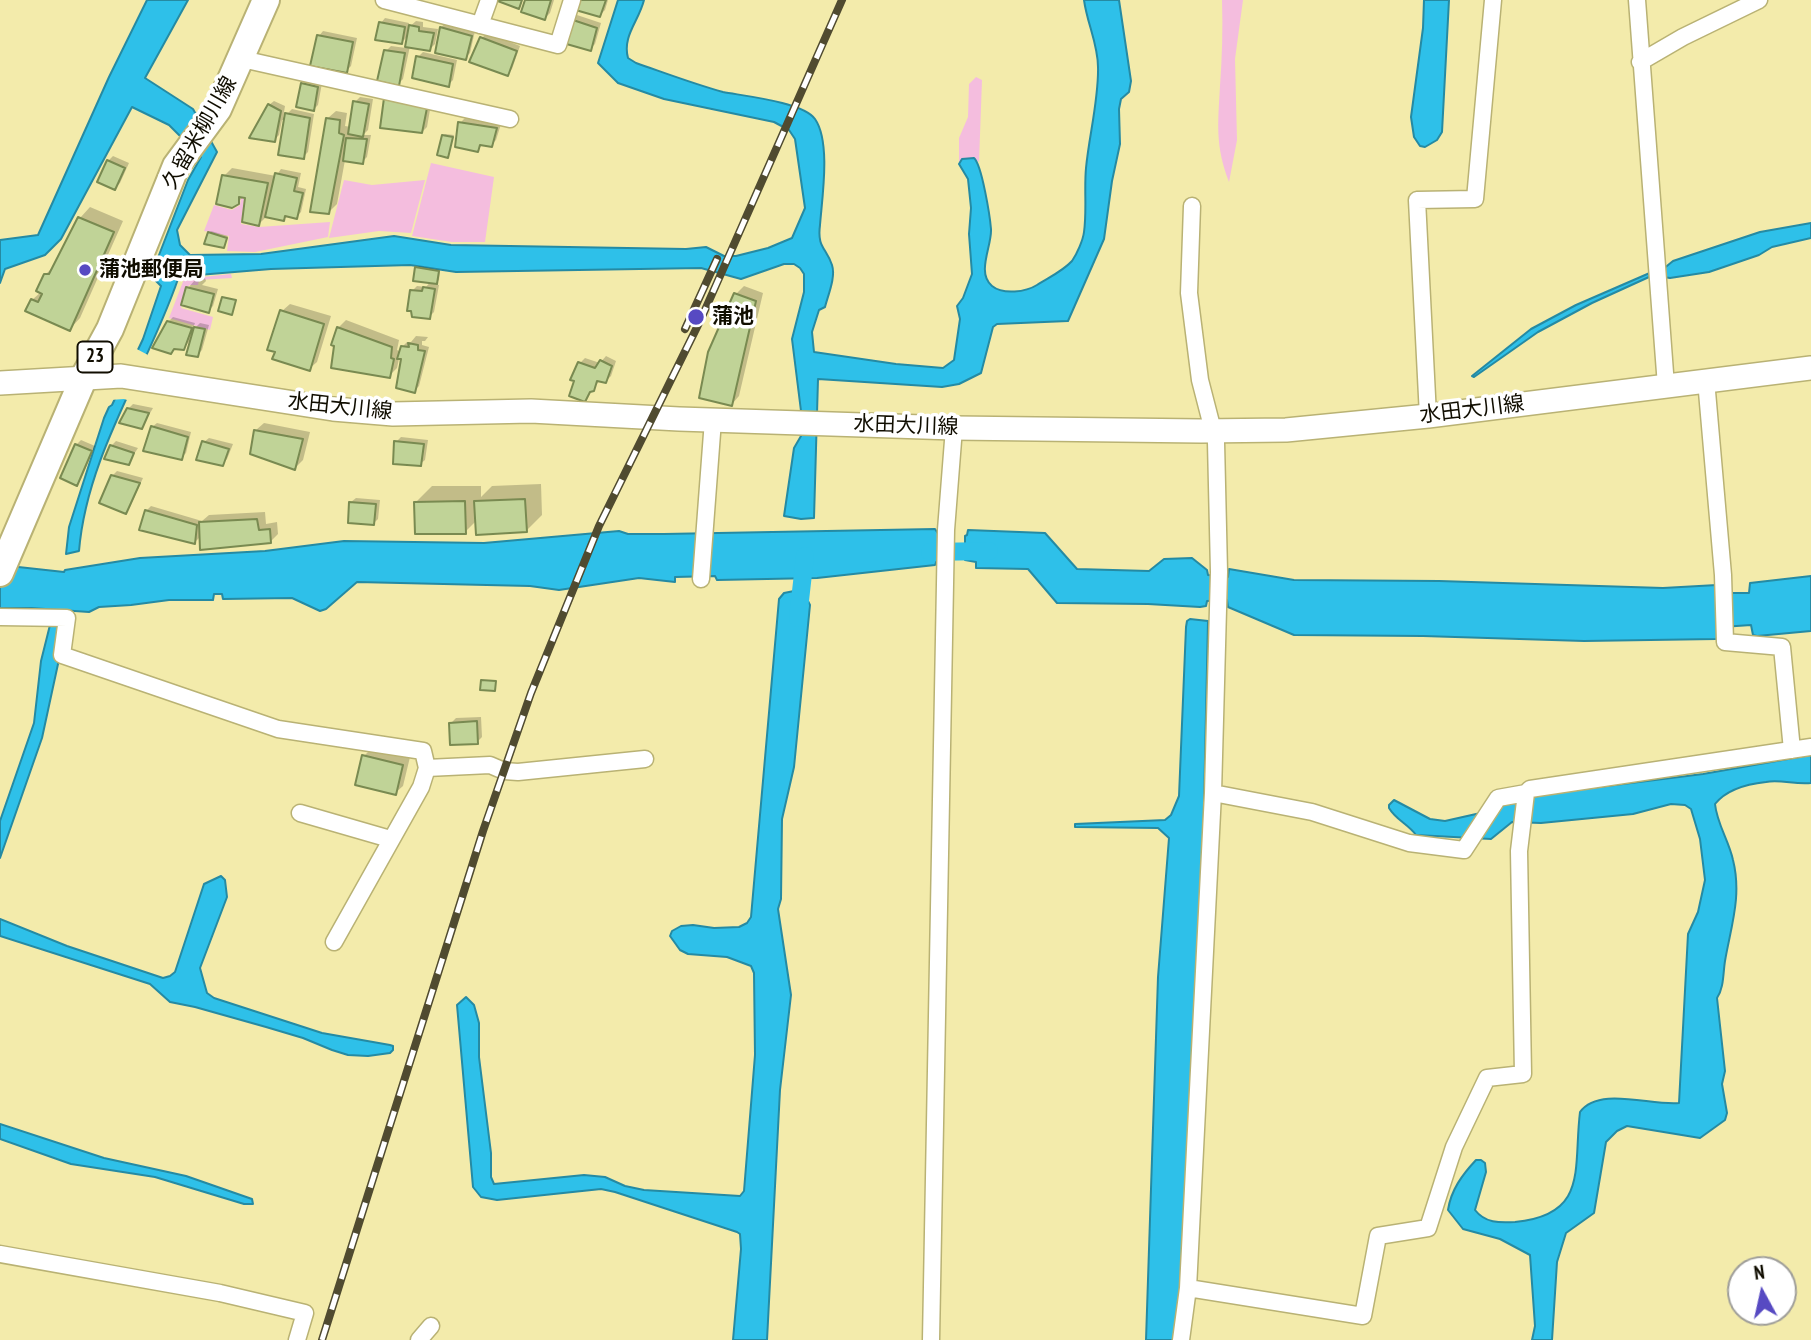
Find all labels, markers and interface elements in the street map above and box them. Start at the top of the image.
street label: 久留米柳川線 [158,72,242,194]
place label: 蒲池郵便局 [99,257,204,283]
marker: 蒲池郵便局 [77,262,93,278]
place label: 蒲池 [712,304,754,330]
marker: 蒲池 [686,307,706,327]
road number: 23 [78,342,112,372]
street label: 水田大川線 [286,389,394,425]
street label: 水田大川線 [1418,391,1526,429]
street label: 水田大川線 [853,412,959,440]
north arrow [1727,1256,1797,1326]
text: N [1753,1260,1766,1285]

